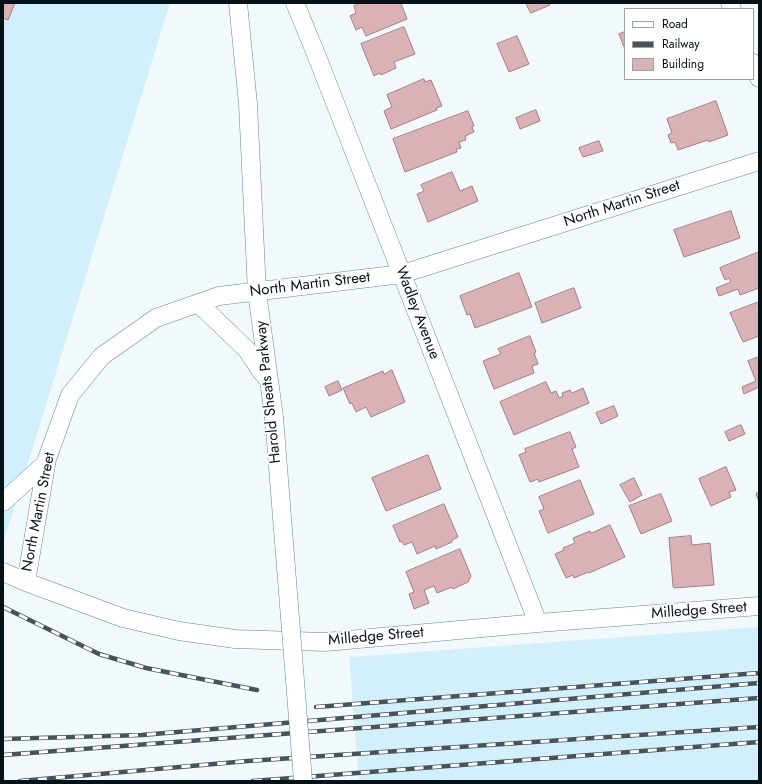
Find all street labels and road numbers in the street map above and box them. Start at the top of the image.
street label: North Martin Street [562,177,682,231]
street label: Wadley Avenue [391,264,443,362]
street label: North Martin Street [249,269,371,301]
street label: Harold Sheats Parkway [253,320,285,464]
street label: North Martin Street [19,451,59,573]
street label: Milledge Street [651,599,747,623]
street label: Milledge Street [328,624,424,650]

